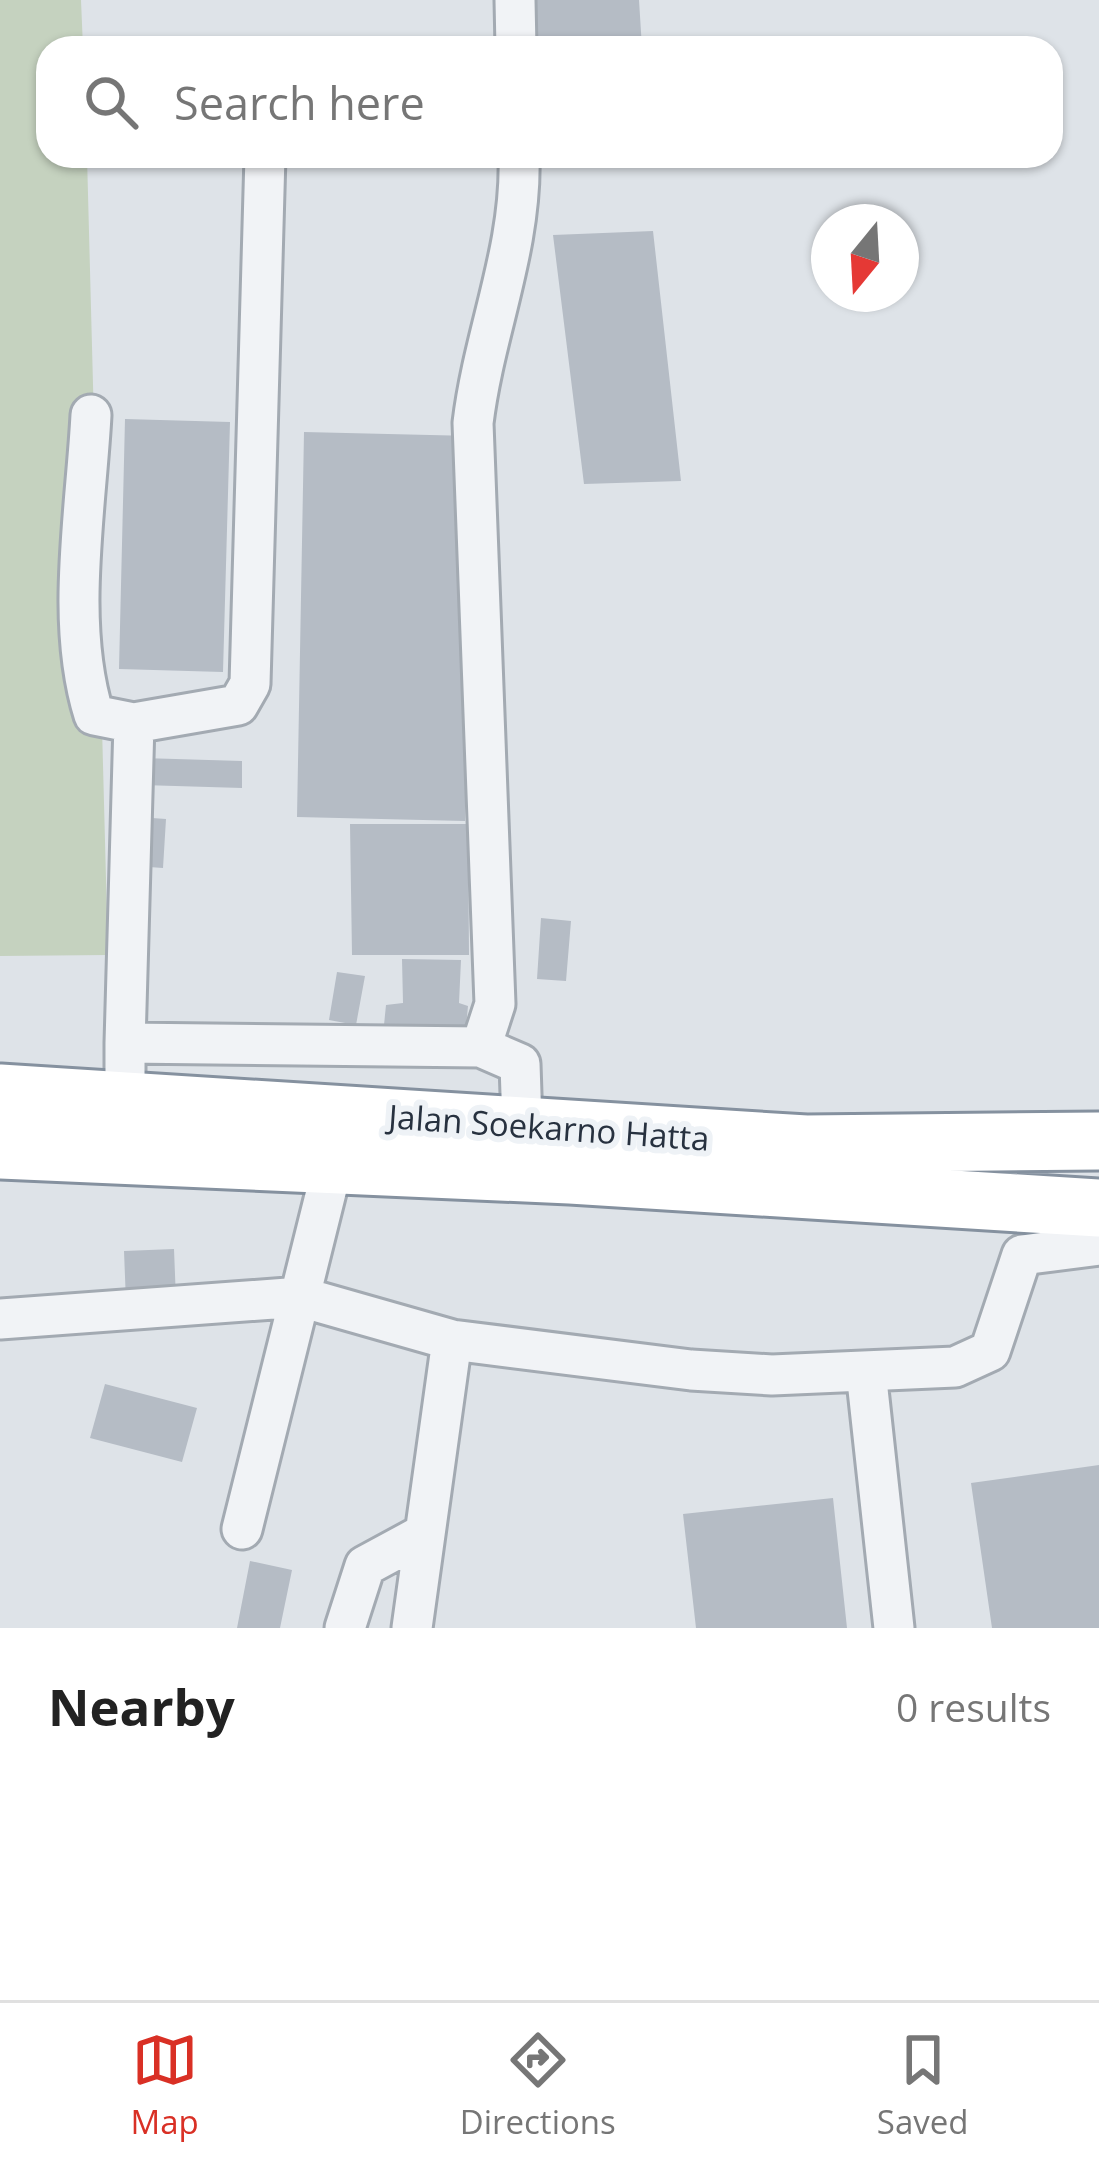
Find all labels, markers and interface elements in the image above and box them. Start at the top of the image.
search box [36,36,1063,168]
icon: search [78,69,144,135]
text: Search here [174,72,425,133]
north arrow [811,204,919,312]
street label: Jalan Soekarno Hatta [384,1093,711,1161]
text: Nearby [48,1671,235,1741]
text: 0 results [896,1680,1051,1733]
tab: Map [131,2027,199,2144]
tab: Directions [460,2027,616,2144]
tab: Saved [877,2027,968,2144]

